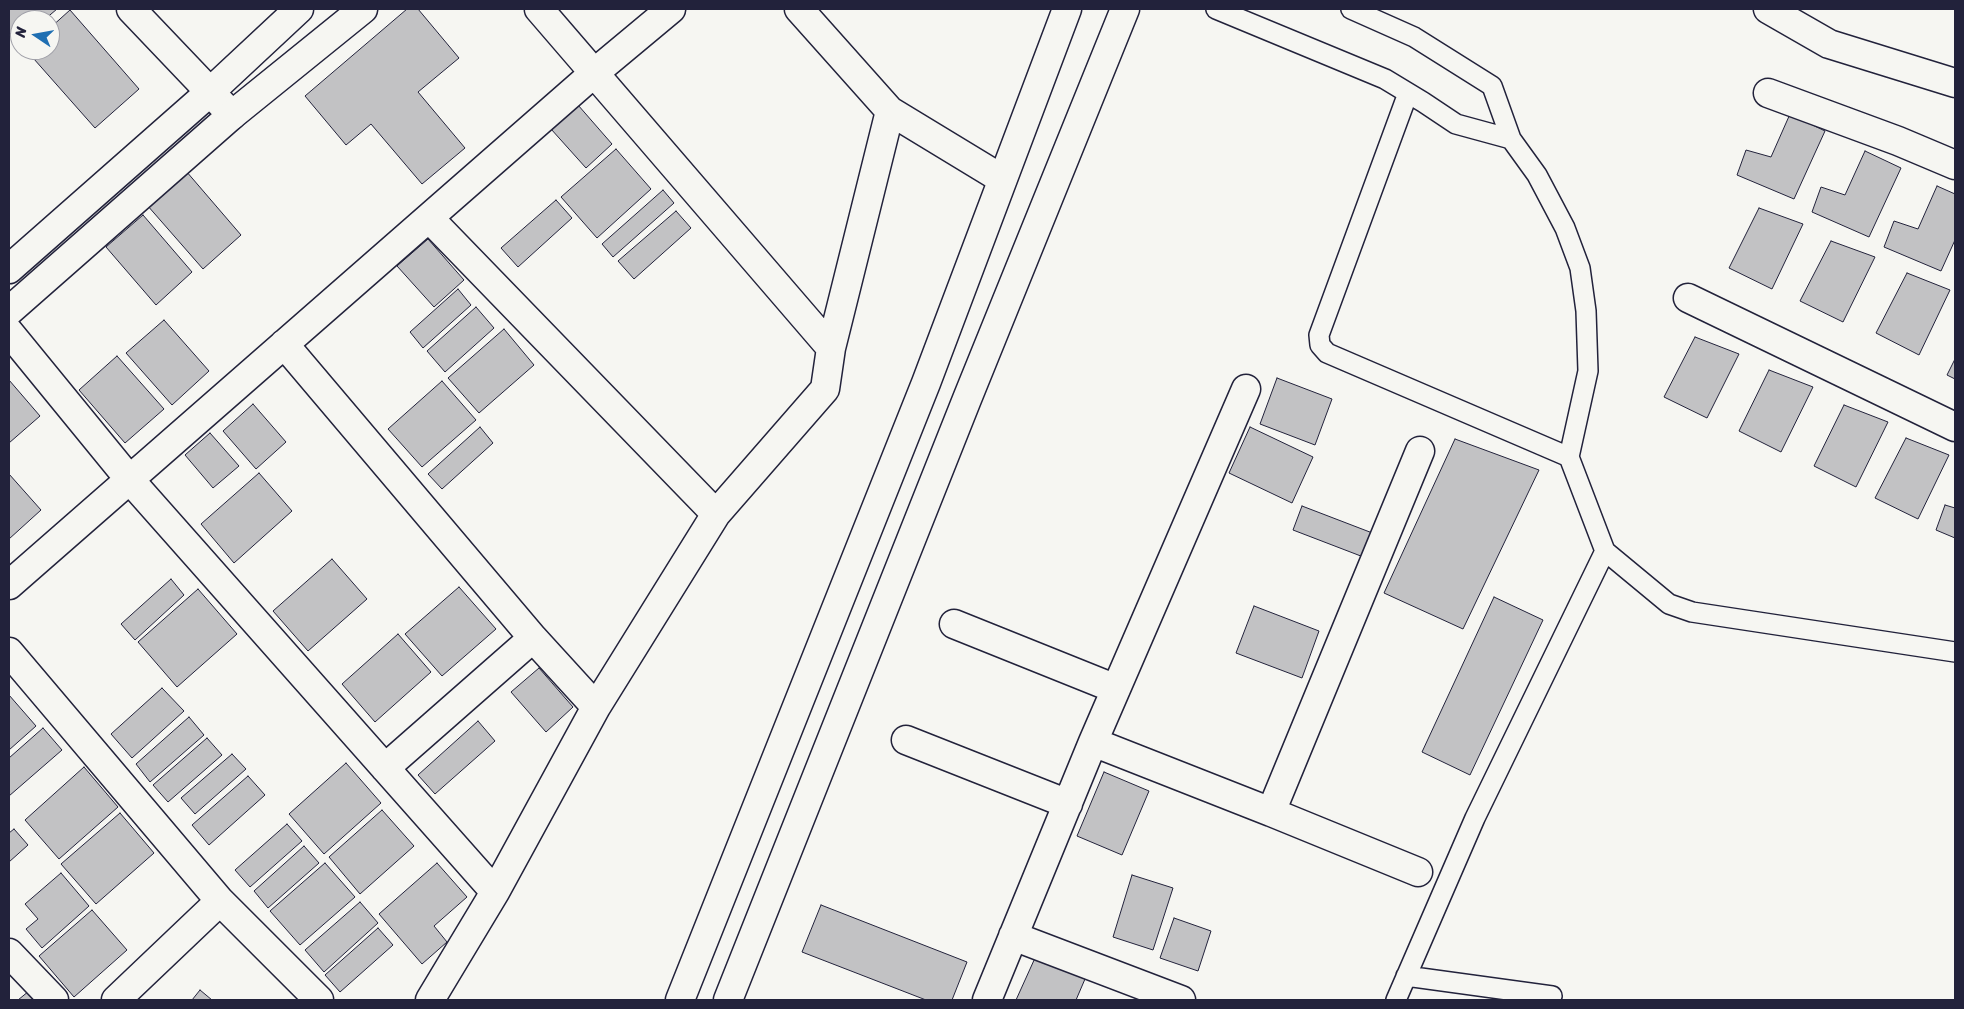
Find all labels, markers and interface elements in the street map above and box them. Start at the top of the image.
north arrow [10,10,60,60]
text: N [8,25,34,39]

